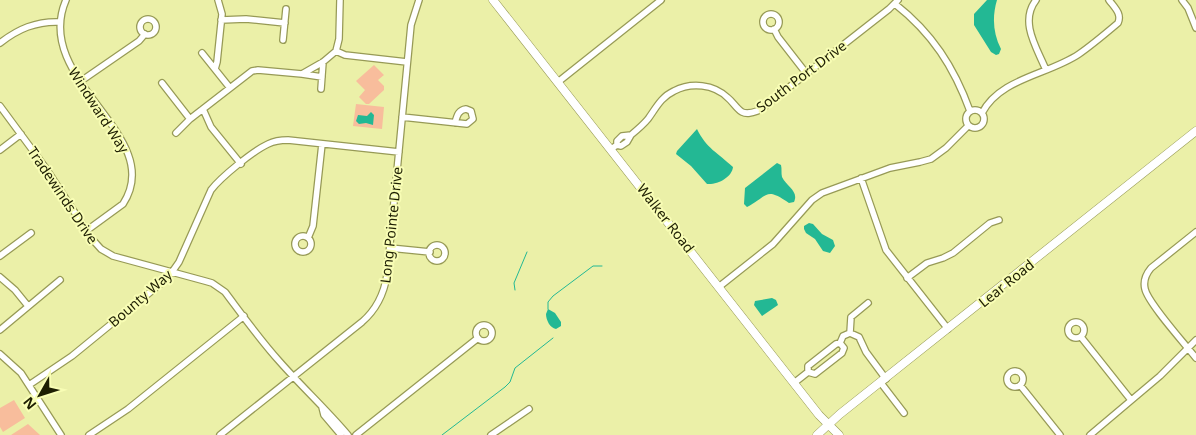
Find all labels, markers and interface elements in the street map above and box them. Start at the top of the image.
street label: South Port Drive [752,36,850,116]
street label: Windward Way [64,64,134,157]
street label: Tradewinds Drive [23,143,103,247]
street label: Long Pointe Drive [375,166,407,284]
street label: Walker Road [633,180,699,256]
street label: Lear Road [974,255,1038,311]
street label: Bounty Way [104,265,176,331]
north arrow [15,370,65,420]
text: N [19,393,40,414]

